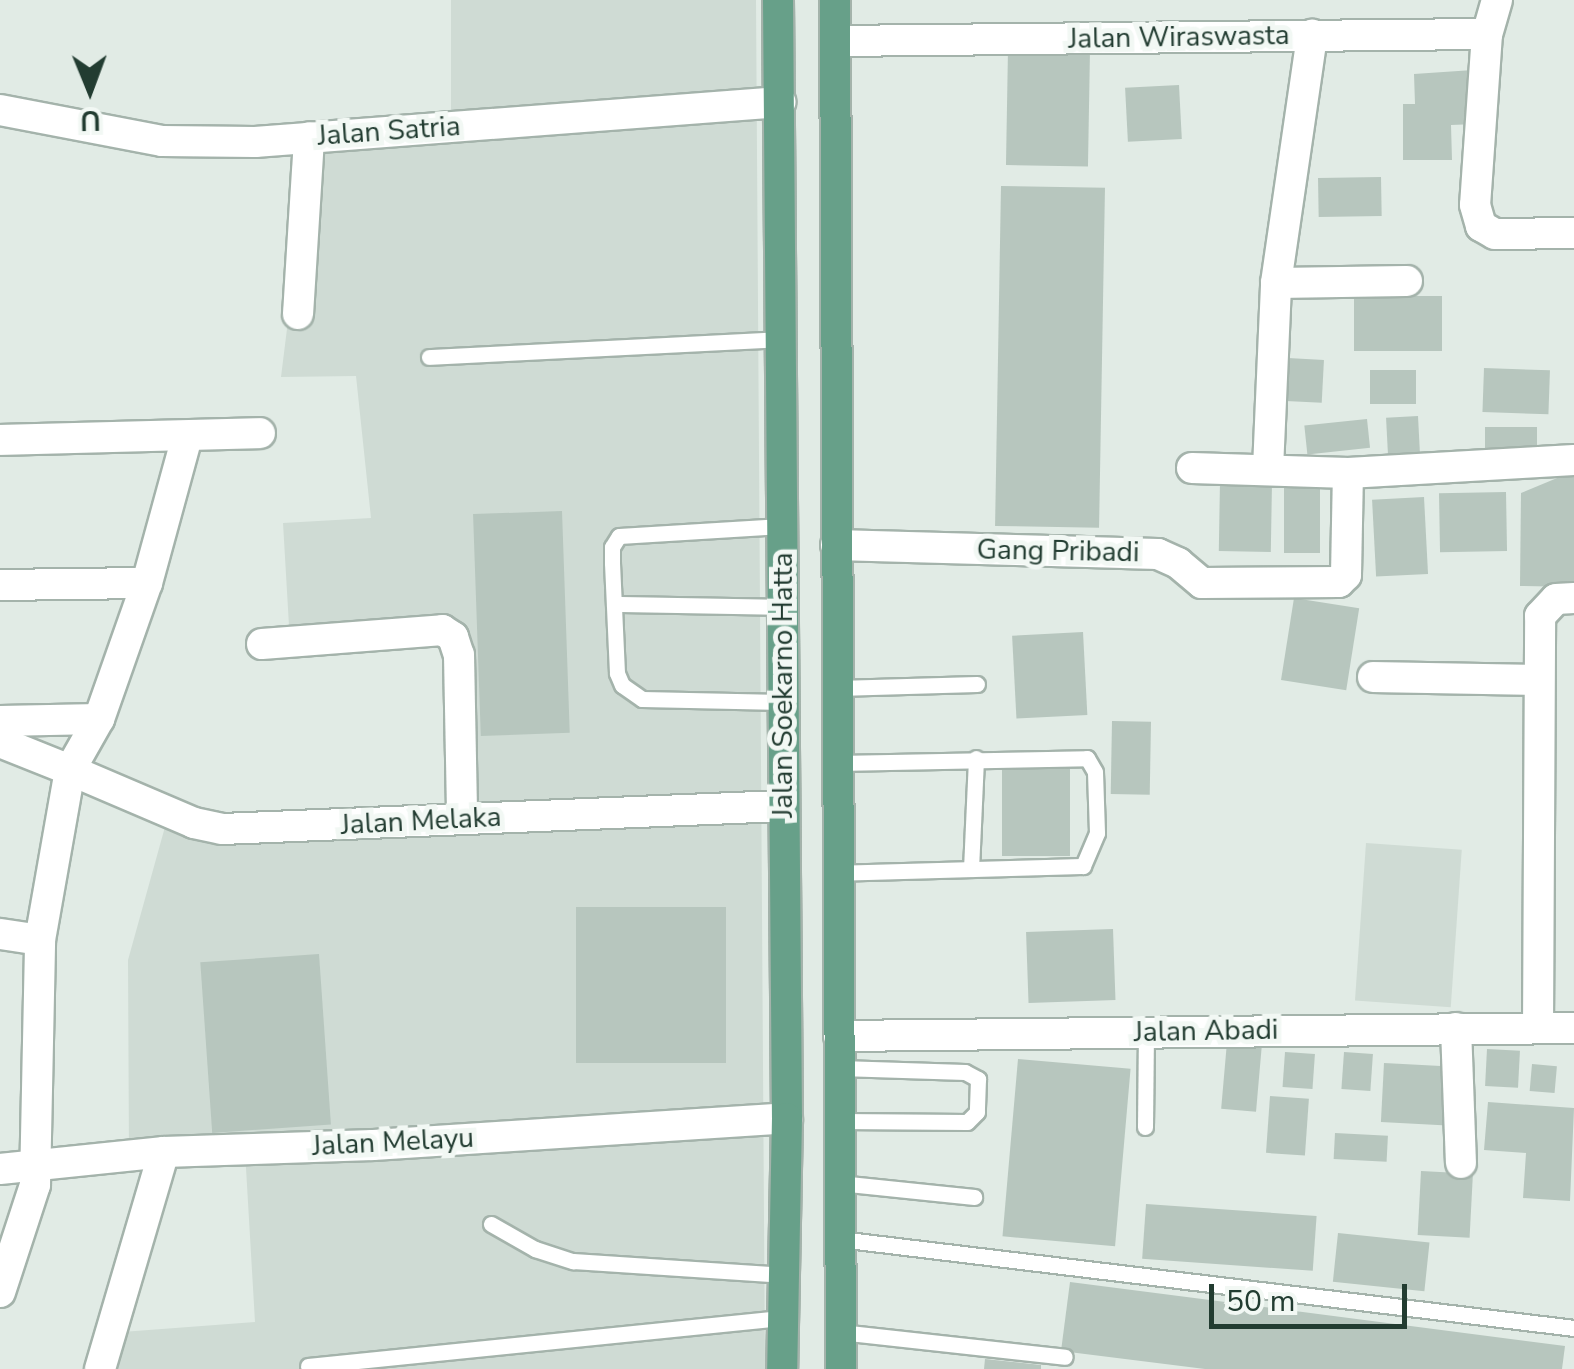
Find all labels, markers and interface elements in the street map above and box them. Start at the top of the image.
street label: Jalan Wiraswasta [1068,18,1290,56]
north arrow [40,40,140,140]
text: U [80,101,101,139]
street label: Jalan Satria [316,109,462,153]
street label: Gang Pribadi [976,533,1140,569]
street label: Jalan Soekarno Hatta [766,552,800,818]
street label: Jalan Melaka [340,800,502,842]
street label: Jalan Abadi [1133,1013,1279,1049]
street label: Jalan Melayu [311,1121,475,1163]
scale bar [1214,1264,1412,1326]
text: 50 m [1226,1281,1295,1322]

